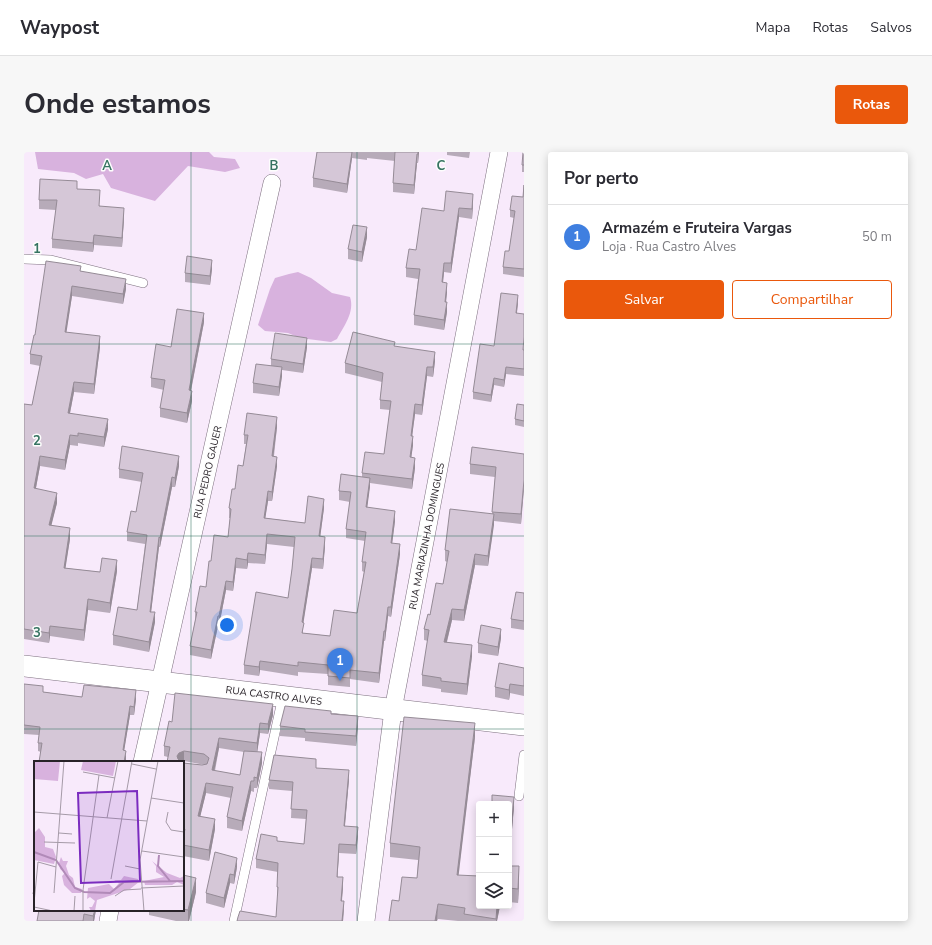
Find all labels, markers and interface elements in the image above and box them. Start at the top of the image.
text: Waypost [20,15,99,41]
text: Mapa [755,18,790,37]
text: Rotas [812,18,848,37]
text: Salvos [870,18,912,37]
text: Onde estamos [24,85,211,123]
button: Rotas [835,85,908,124]
text: A [102,157,112,175]
text: B [270,157,279,175]
text: C [437,157,446,175]
text: Por perto [564,167,639,190]
text: Armazém e Fruteira Vargas [602,218,792,238]
text: 1 [573,228,581,246]
text: 50 m [862,228,892,246]
text: Loja · Rua Castro Alves [602,238,736,256]
text: 1 [33,240,41,258]
button: Salvar [564,280,724,319]
button: Compartilhar [732,280,892,319]
street label: RUA PEDRO GAUER [191,424,225,520]
text: 2 [33,432,41,450]
street label: RUA MARIAZINHA DOMINGUES [406,462,448,611]
your location [217,615,237,635]
text: 3 [33,624,41,642]
pin: 1 [327,648,353,681]
street label: RUA CASTRO ALVES [225,683,323,709]
inset map [34,761,184,911]
map controls [476,801,512,909]
button: + [476,801,512,837]
button: − [476,837,512,873]
button: layers [476,873,512,909]

